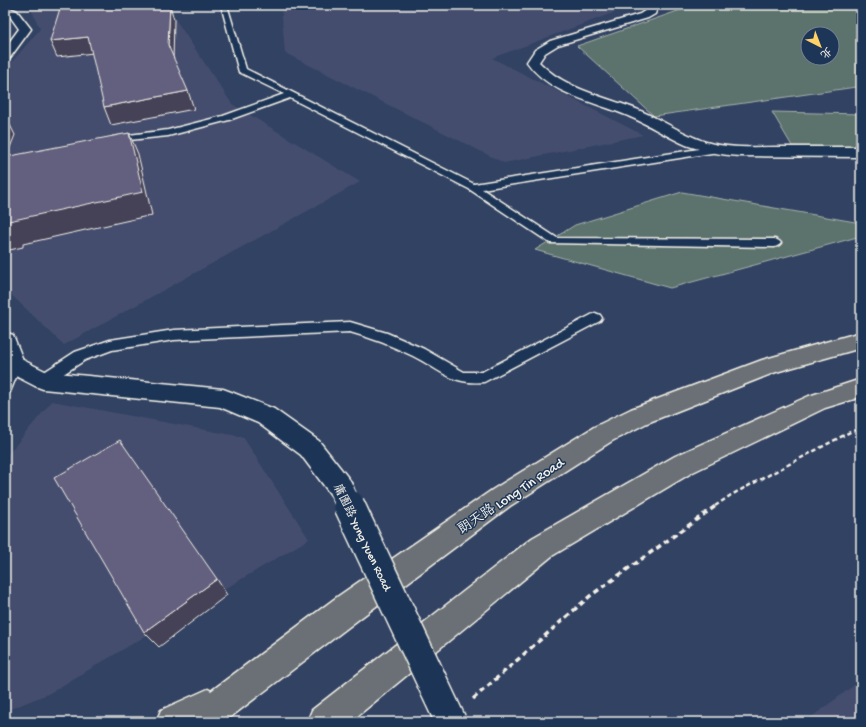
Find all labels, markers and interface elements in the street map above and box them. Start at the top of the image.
north arrow [800,26,840,66]
text: 北 [817,44,833,60]
street label: 朗天路 Long Tin Road [454,453,569,539]
street label: 庸園路 Yung Yuen Road [329,482,395,595]

